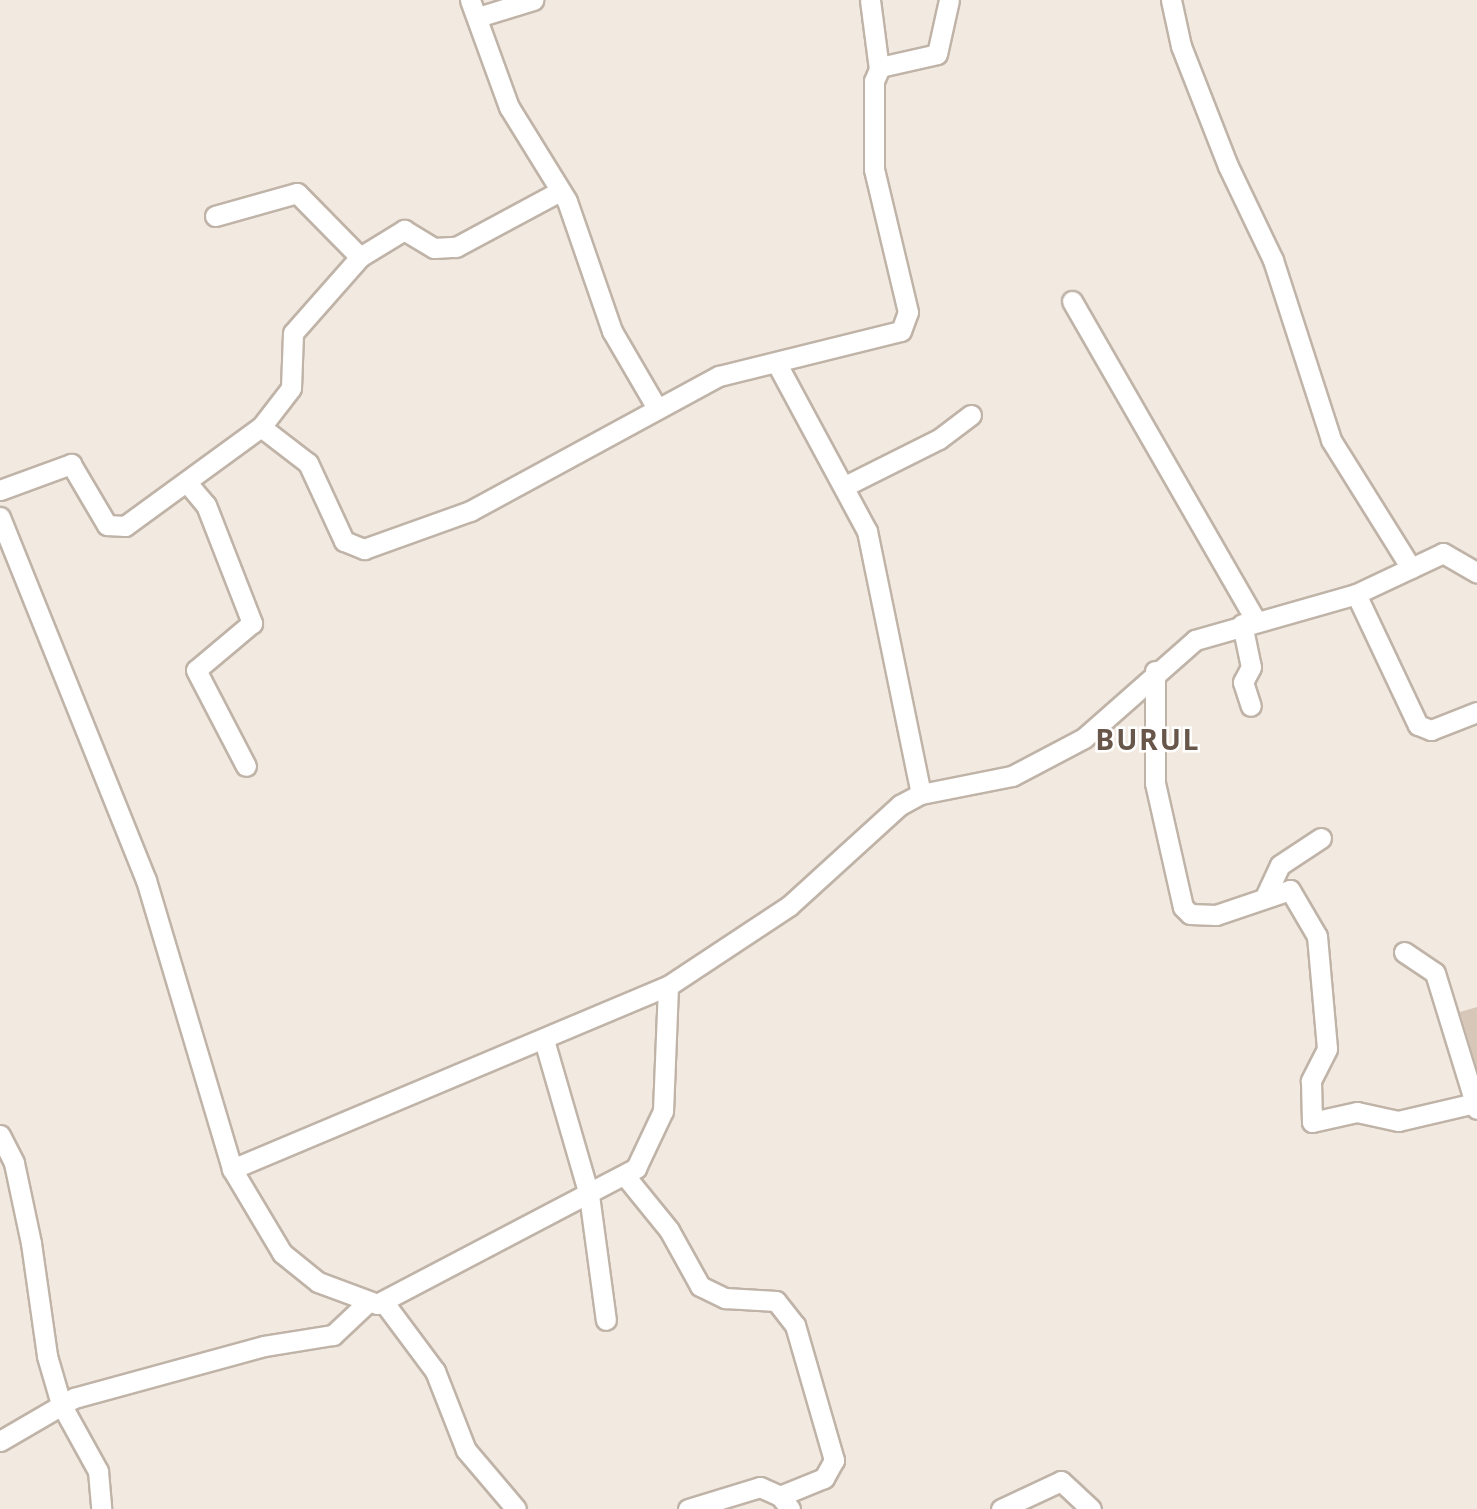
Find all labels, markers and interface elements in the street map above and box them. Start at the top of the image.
district label: BURUL [1096,722,1200,756]

